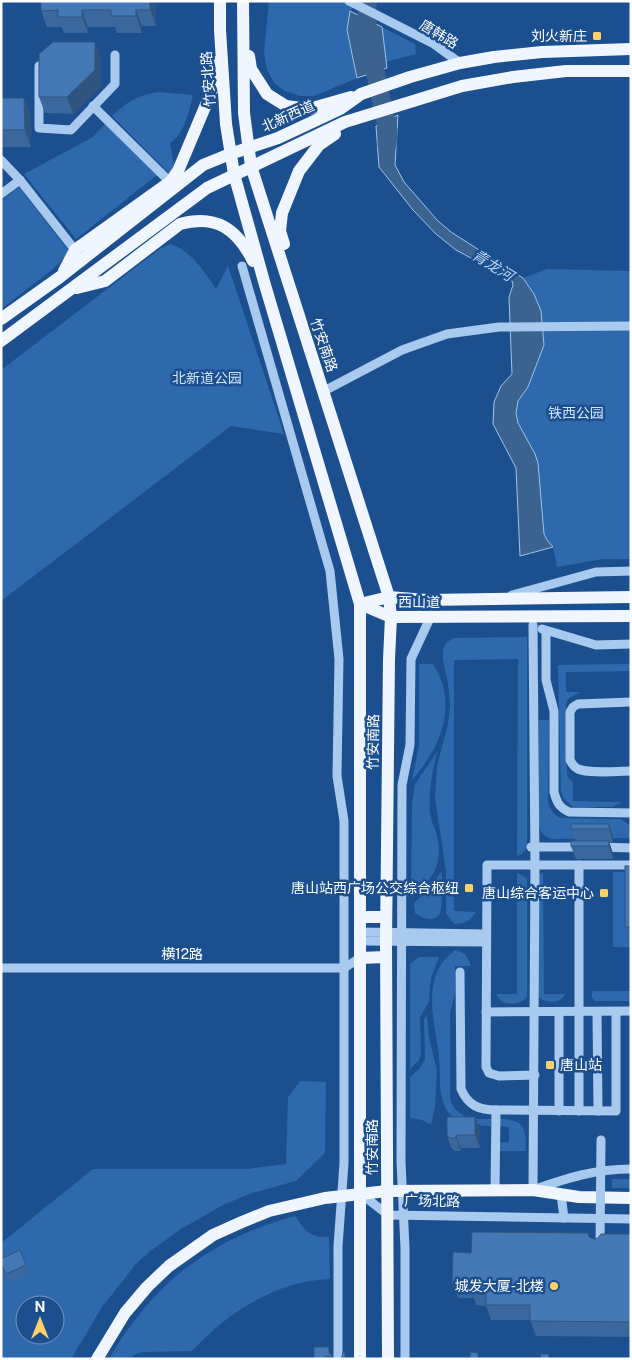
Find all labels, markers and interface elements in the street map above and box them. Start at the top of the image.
street label: 唐韩路 [417,16,461,52]
place label: 刘火新庄 [531,28,587,44]
marker: 刘火新庄 [591,30,603,42]
street label: 竹安北路 [198,51,218,107]
street label: 北新西道 [259,97,317,135]
water label: 青龙河 [469,246,519,286]
street label: 竹安南路 [307,316,341,374]
park label: 北新道公园 [172,370,242,386]
park label: 铁西公园 [548,405,604,421]
street label: 西山道 [398,594,440,610]
street label: 竹安南路 [365,714,381,770]
place label: 唐山站西广场公交综合枢纽 [291,880,459,896]
marker: 唐山站西广场公交综合枢纽 [463,882,475,894]
place label: 唐山综合客运中心 [482,885,594,901]
marker: 唐山综合客运中心 [598,887,610,899]
street label: 横12路 [161,946,203,962]
place label: 唐山站 [560,1057,602,1073]
marker: 唐山站 [544,1059,556,1071]
street label: 竹安南路 [364,1119,380,1175]
street label: 广场北路 [404,1193,460,1209]
place label: 城发大厦-北楼 [455,1278,544,1294]
marker: 城发大厦-北楼 [548,1280,560,1292]
north arrow [15,1295,65,1345]
text: N [35,1299,45,1315]

